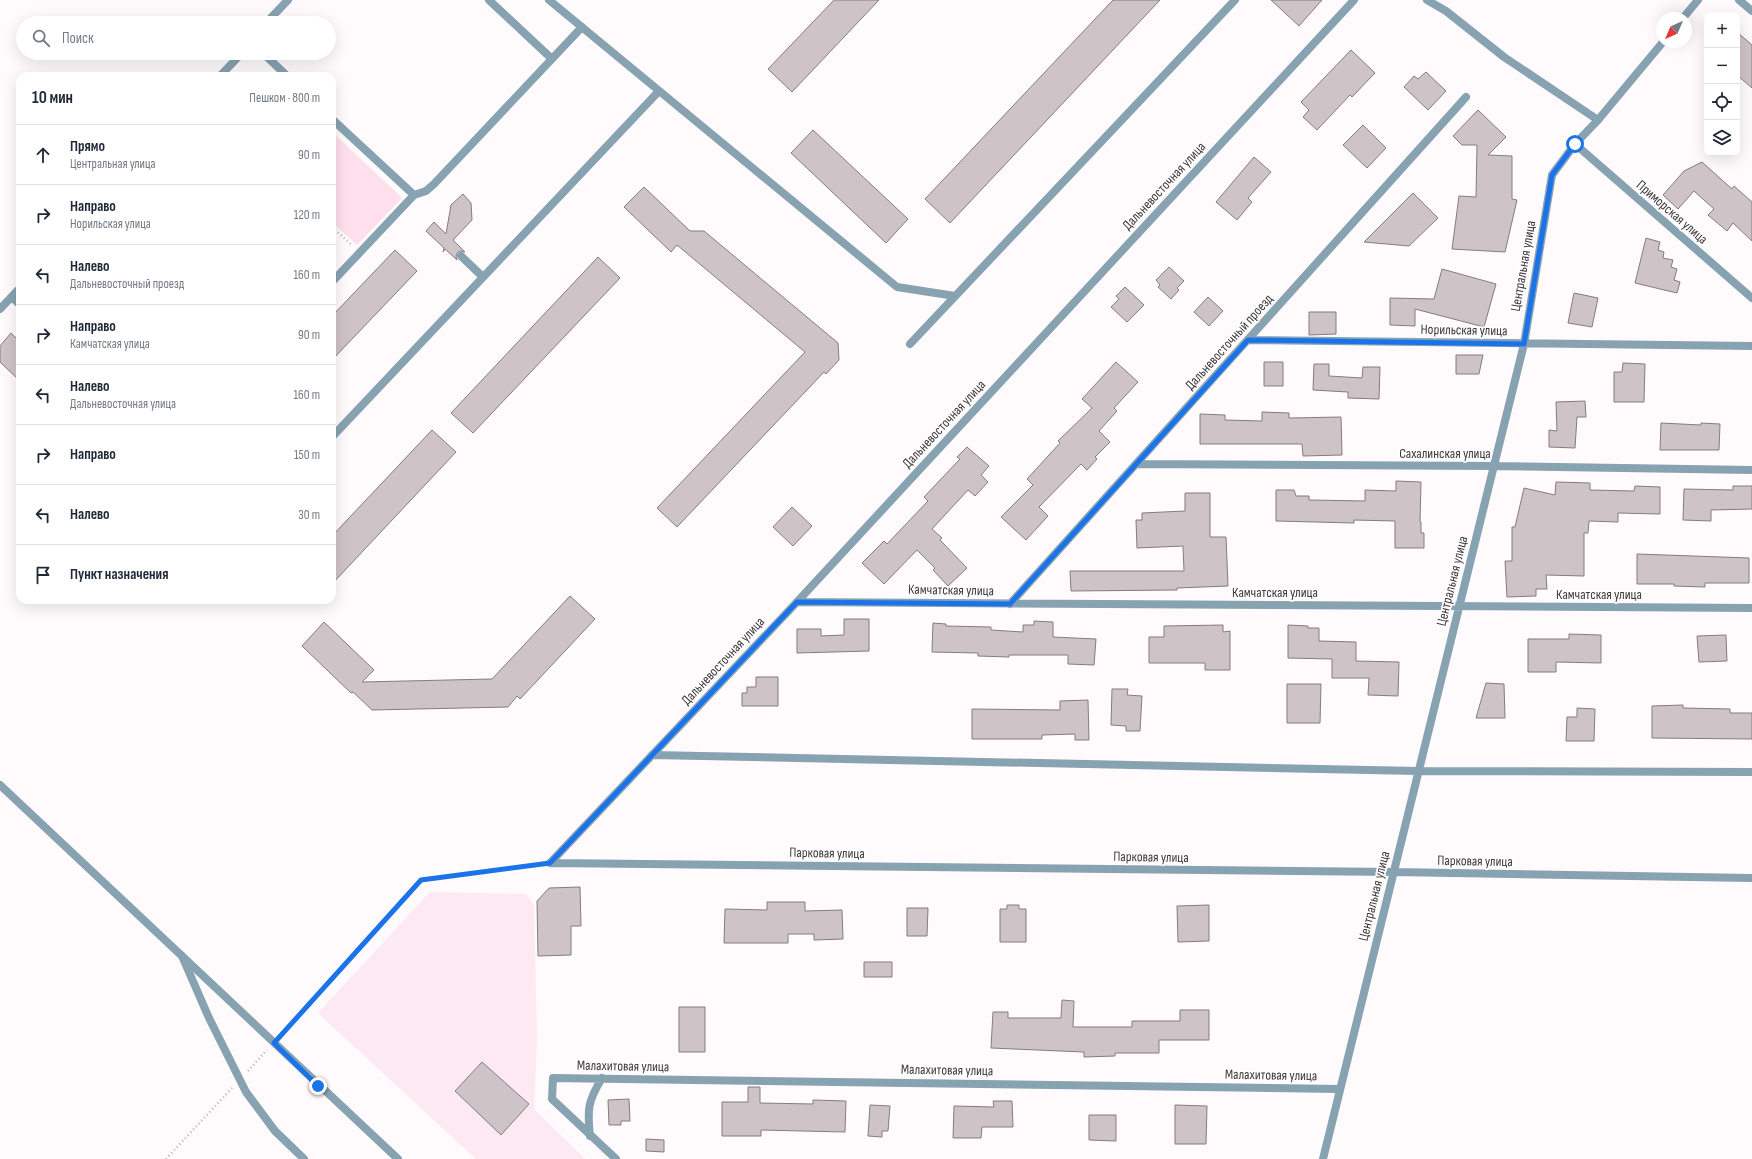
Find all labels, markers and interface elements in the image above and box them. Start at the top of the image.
north arrow [1656,12,1692,48]
map controls [1704,12,1740,156]
button: + [1704,12,1740,48]
search box [16,16,336,60]
icon: search [30,27,52,49]
text: Поиск [62,29,94,48]
button: − [1704,48,1740,84]
button: locate [1704,84,1740,120]
text: 10 мин [32,88,73,108]
text: Пешком · 800 m [249,90,320,106]
button: layers [1704,120,1740,156]
route start [1566,135,1584,153]
text: Прямо [70,137,105,156]
street label: Дальневосточная улица [1119,138,1209,234]
icon: ahead [32,144,54,166]
text: 90 m [298,147,320,163]
text: Центральная улица [70,156,155,172]
street label: Приморская улица [1633,176,1711,248]
text: Направо [70,197,116,216]
icon: right [32,204,54,226]
text: 120 m [294,207,320,223]
text: Норильская улица [70,216,151,232]
street label: Центральная улица [1507,219,1539,313]
text: Налево [70,257,110,276]
icon: left [32,264,54,286]
text: 160 m [294,267,320,283]
text: Дальневосточный проезд [70,276,184,292]
street label: Дальневосточный проезд [1182,291,1277,393]
text: Направо [70,317,116,336]
street label: Норильская улица [1420,321,1508,339]
icon: right [32,324,54,346]
text: 90 m [298,327,320,343]
text: Камчатская улица [70,336,150,352]
street label: Дальневосточная улица [899,376,989,472]
text: Налево [70,377,110,396]
icon: left [32,384,54,406]
text: 160 m [294,387,320,403]
text: Дальневосточная улица [70,396,176,412]
icon: right [32,444,54,466]
text: Направо [70,445,116,464]
street label: Сахалинская улица [1399,445,1491,462]
text: 150 m [294,447,320,463]
icon: left [32,504,54,526]
text: Налево [70,505,110,524]
text: 30 m [298,507,320,523]
street label: Центральная улица [1433,534,1471,628]
icon: arrive [32,564,54,586]
text: Пункт назначения [70,565,168,584]
street label: Камчатская улица [908,581,994,599]
street label: Камчатская улица [1232,584,1318,601]
street label: Камчатская улица [1556,586,1642,603]
street label: Дальневосточная улица [678,613,768,709]
street label: Парковая улица [789,844,865,862]
street label: Парковая улица [1113,848,1189,866]
street label: Центральная улица [1355,849,1393,943]
street label: Парковая улица [1437,852,1513,870]
street label: Малахитовая улица [577,1057,669,1075]
street label: Малахитовая улица [901,1061,993,1079]
street label: Малахитовая улица [1225,1066,1317,1084]
route end [309,1077,327,1095]

